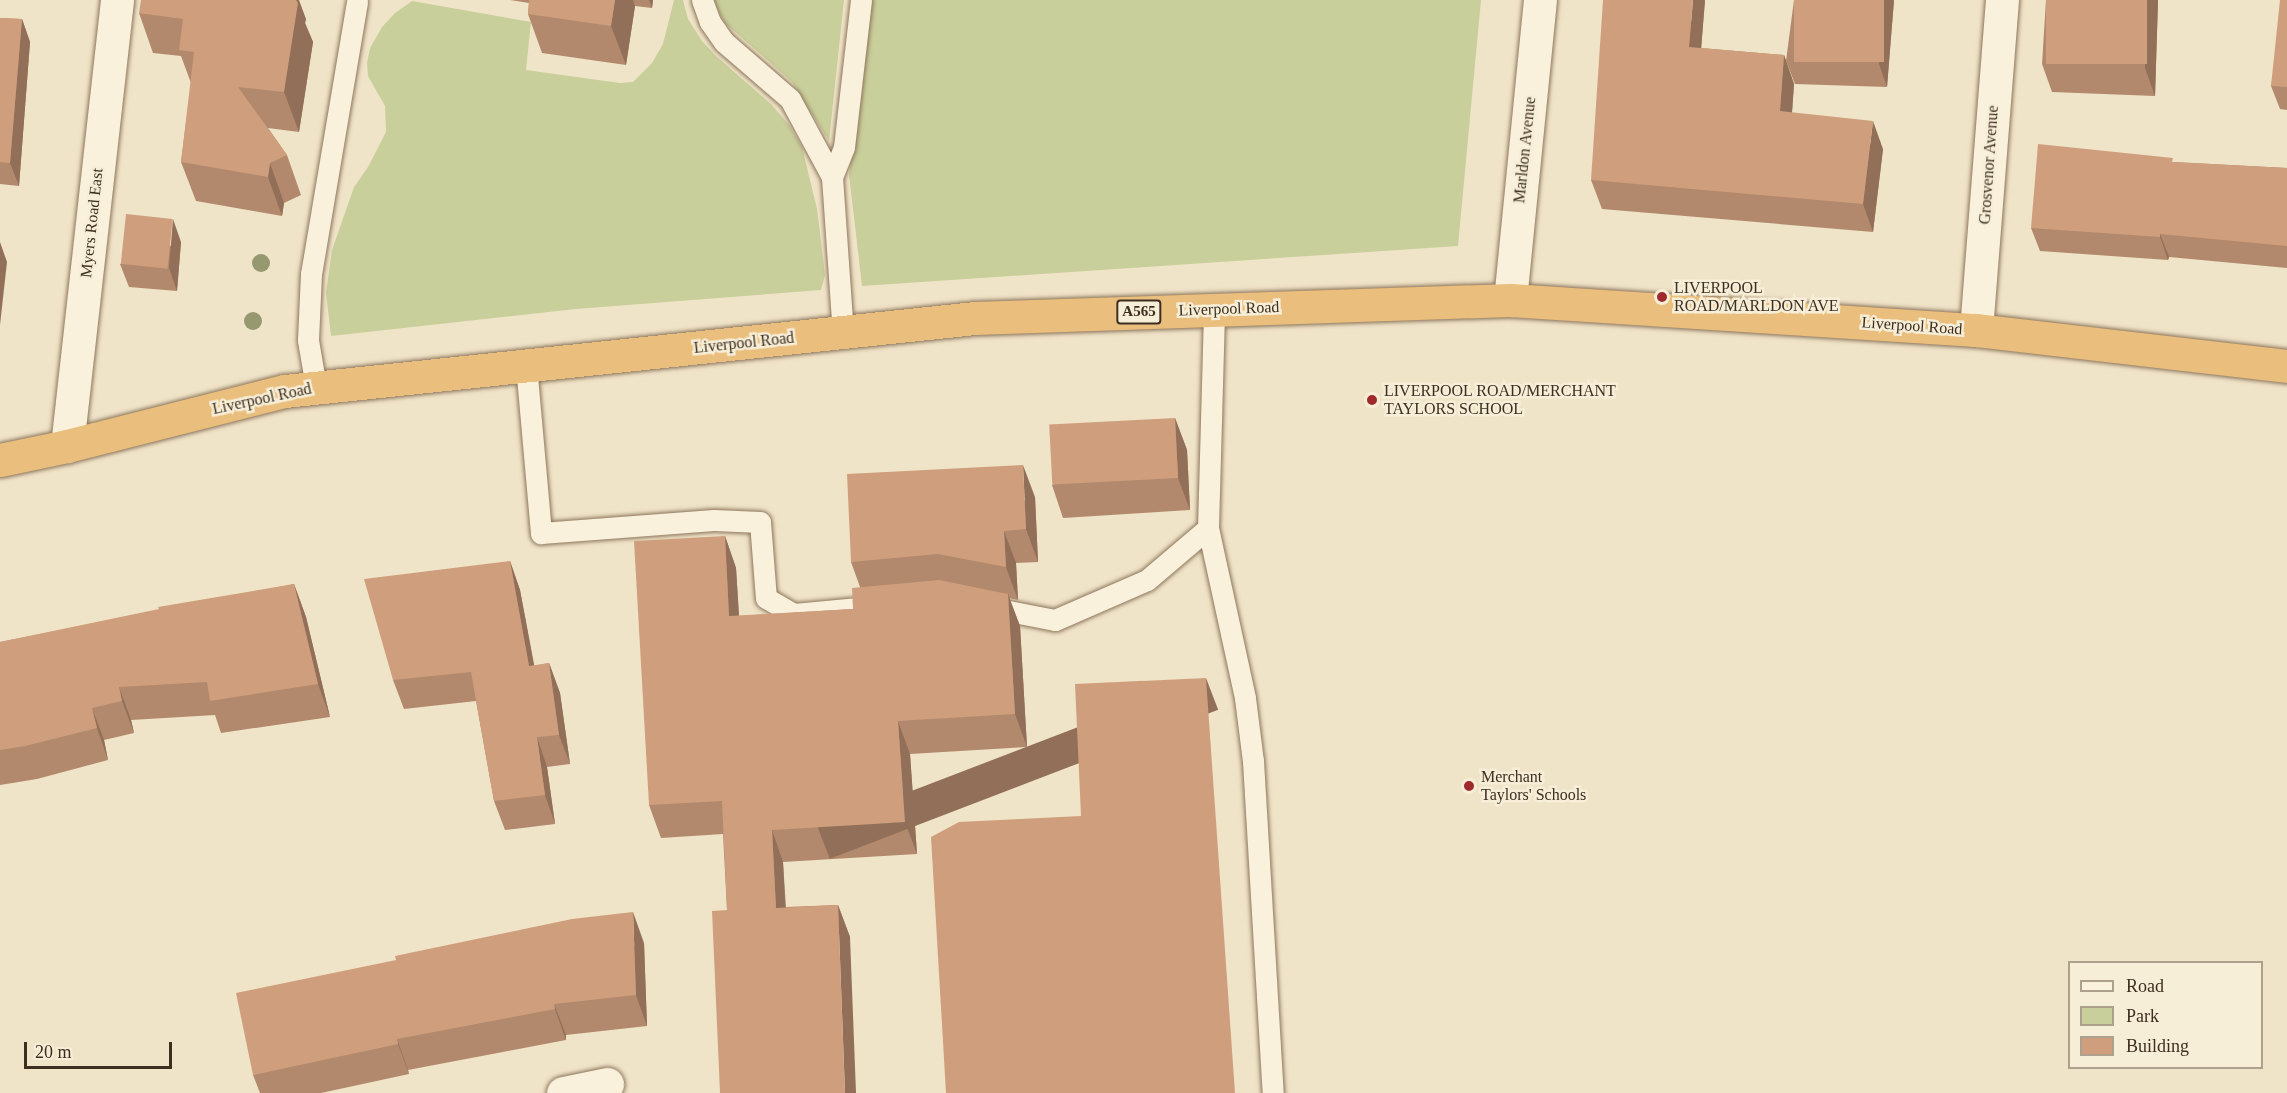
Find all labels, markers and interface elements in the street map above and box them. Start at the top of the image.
street label: Marldon Avenue [1510,95,1540,205]
street label: Grosvenor Avenue [1975,104,2003,226]
street label: Myers Road East [77,167,107,279]
place label: LIVERPOOL ROAD/MARLDON AVE [1674,278,1839,316]
marker: LIVERPOOL ROAD/MARLDON AVE [1655,290,1669,304]
street label: Liverpool Road [1178,298,1280,320]
road number: A565 [1115,300,1163,324]
street label: Liverpool Road [1861,313,1963,339]
street label: Liverpool Road [693,328,795,358]
street label: Liverpool Road [211,379,313,419]
place label: LIVERPOOL ROAD/MERCHANT TAYLORS SCHOOL [1384,381,1616,419]
marker: LIVERPOOL ROAD/MERCHANT TAYLORS SCHOOL [1365,393,1379,407]
place label: Merchant Taylors' Schools [1481,767,1586,805]
marker: Merchant Taylors' Schools [1462,779,1476,793]
legend [2068,961,2263,1069]
text: Road [2126,976,2164,996]
text: Park [2126,1006,2159,1026]
scale bar [27,1030,176,1068]
text: Building [2126,1036,2189,1056]
text: 20 m [35,1042,72,1062]

